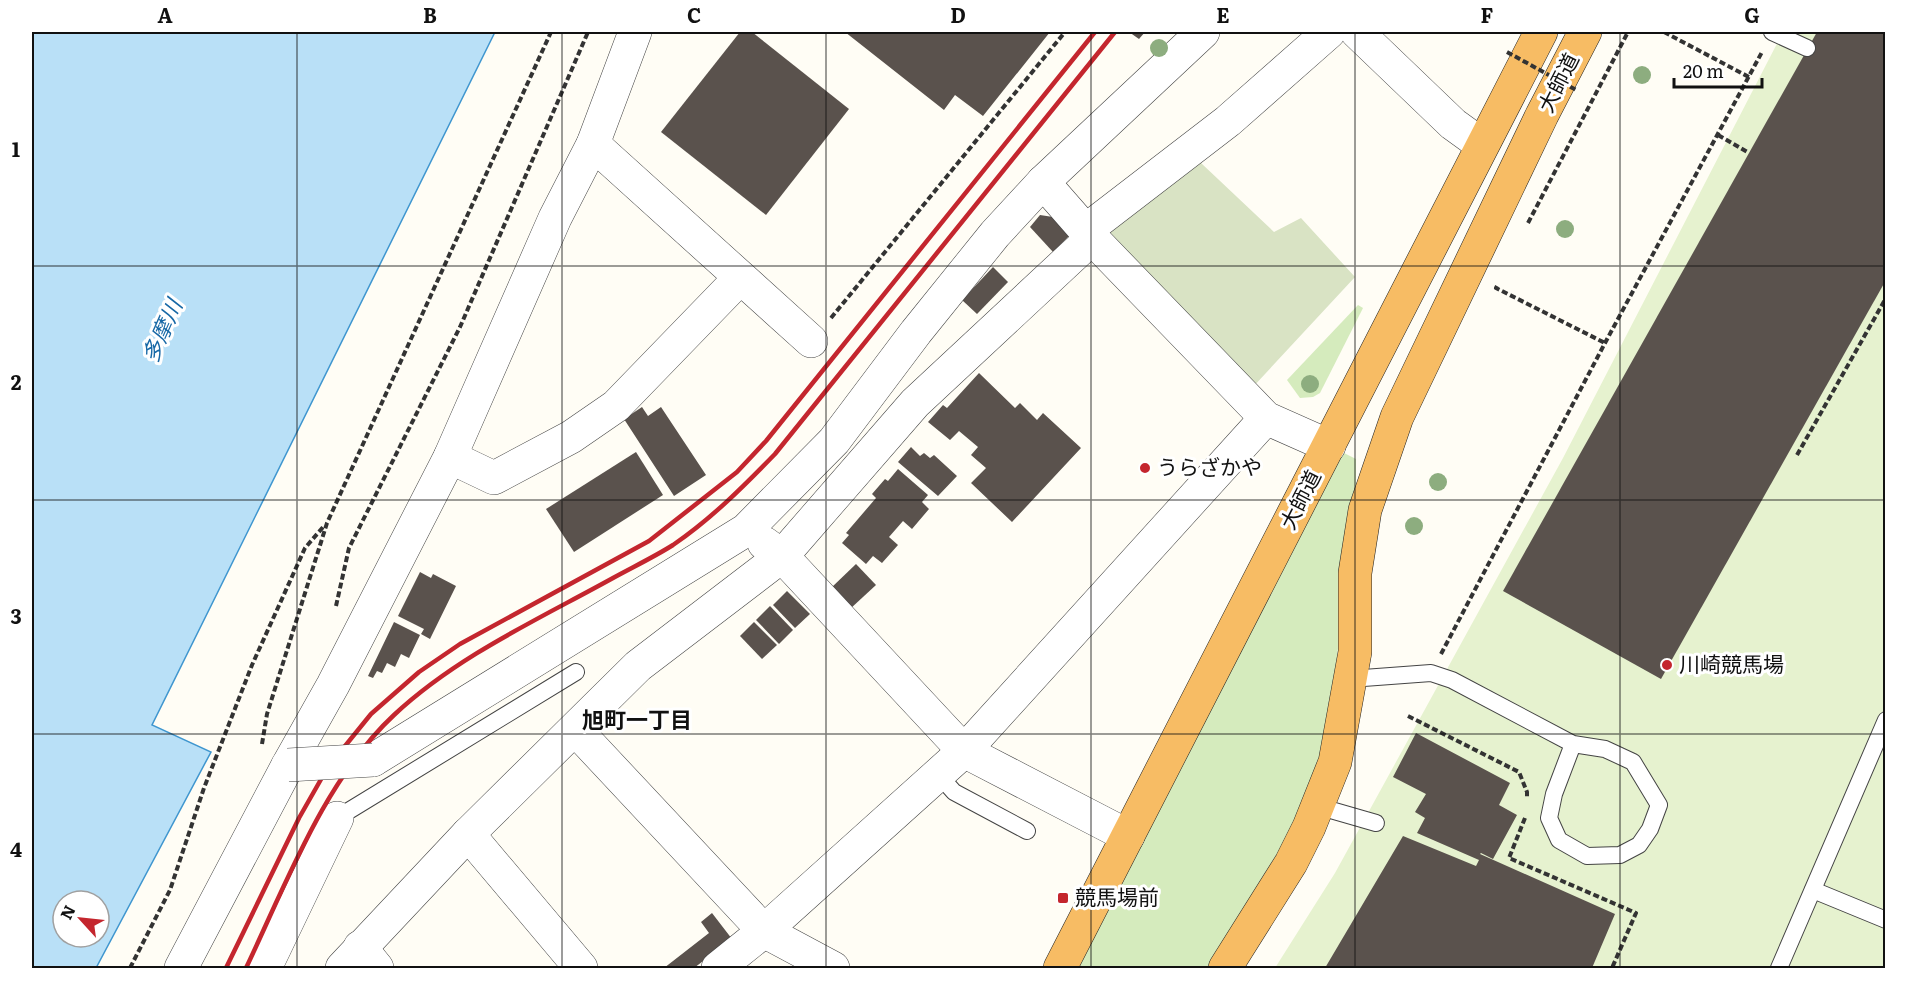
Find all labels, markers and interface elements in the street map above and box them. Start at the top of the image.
text: A [157,0,173,29]
text: B [423,0,437,29]
text: C [687,0,701,29]
text: D [950,0,966,29]
text: E [1216,0,1230,29]
text: F [1481,0,1494,29]
text: G [1744,0,1760,29]
street label: 大師道 [1529,47,1585,117]
scale bar [1674,51,1762,89]
text: 20 m [1683,57,1724,84]
text: 1 [12,133,20,163]
water label: 多摩川 [132,292,190,367]
text: 2 [11,366,22,396]
place label: うらざかや [1157,450,1262,481]
marker: うらざかや [1138,461,1152,475]
street label: 大師道 [1271,464,1327,534]
text: 3 [10,600,22,630]
place label: 川崎競馬場 [1679,647,1784,678]
marker: 川崎競馬場 [1660,658,1674,672]
district label: 旭町一丁目 [582,702,692,735]
text: 4 [10,833,22,863]
place label: 競馬場前 [1075,880,1159,911]
north arrow [51,889,111,949]
marker: 競馬場前 [1056,891,1070,905]
text: N [53,900,80,923]

